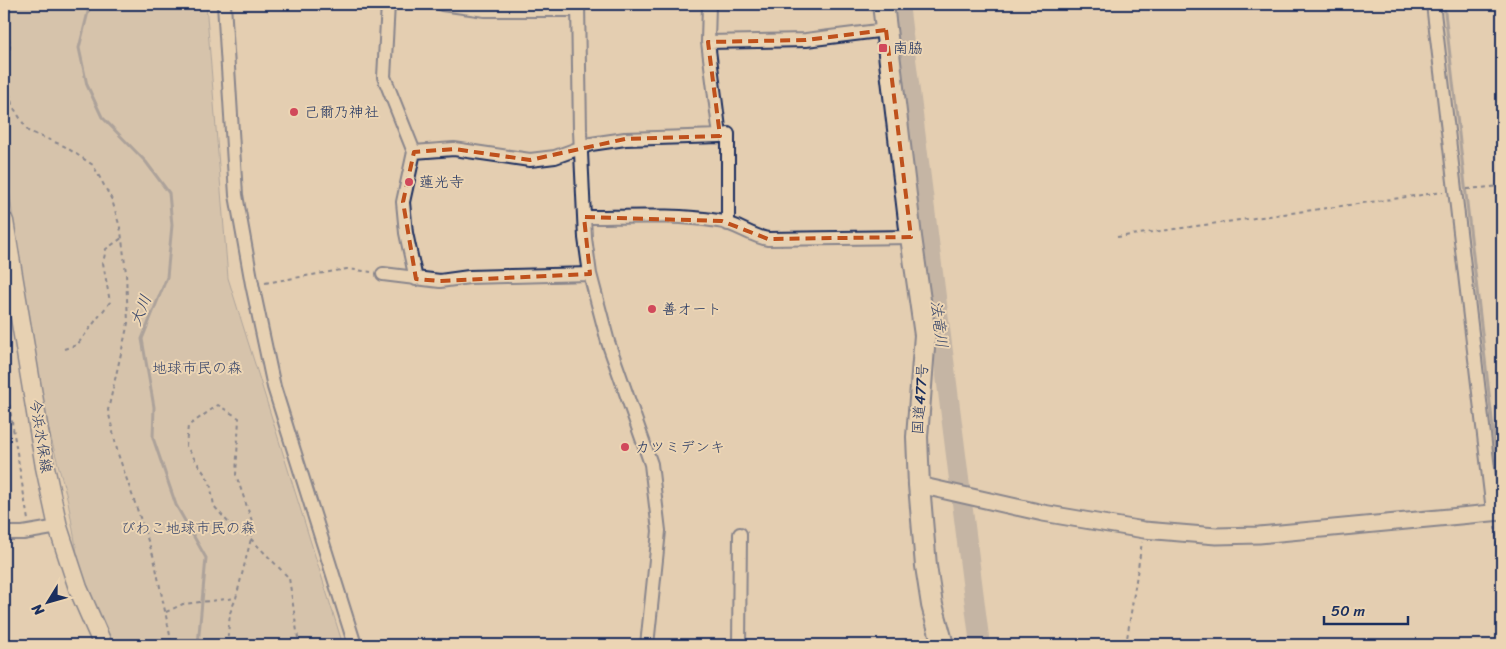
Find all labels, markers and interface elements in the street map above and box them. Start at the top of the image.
place label: 南脇 [893,35,923,61]
marker: 南脇 [877,42,889,54]
place label: 己爾乃神社 [304,99,379,125]
marker: 己爾乃神社 [288,106,300,118]
place label: 蓮光寺 [419,169,464,195]
marker: 蓮光寺 [403,176,415,188]
water label: 大川 [121,290,160,330]
place label: 善オート [662,296,722,322]
water label: 法竜川 [922,298,957,350]
marker: 善オート [646,303,658,315]
park label: 地球市民の森 [152,355,242,381]
street label: 国道477号 [905,362,935,436]
street label: 今浜水保線 [22,397,60,475]
place label: カツミデンキ [635,434,725,460]
marker: カツミデンキ [619,441,631,453]
park label: びわこ地球市民の森 [120,515,256,541]
north arrow [22,576,72,626]
scale bar [1324,594,1407,626]
text: N [25,598,52,622]
text: 50 m [1331,598,1366,624]

